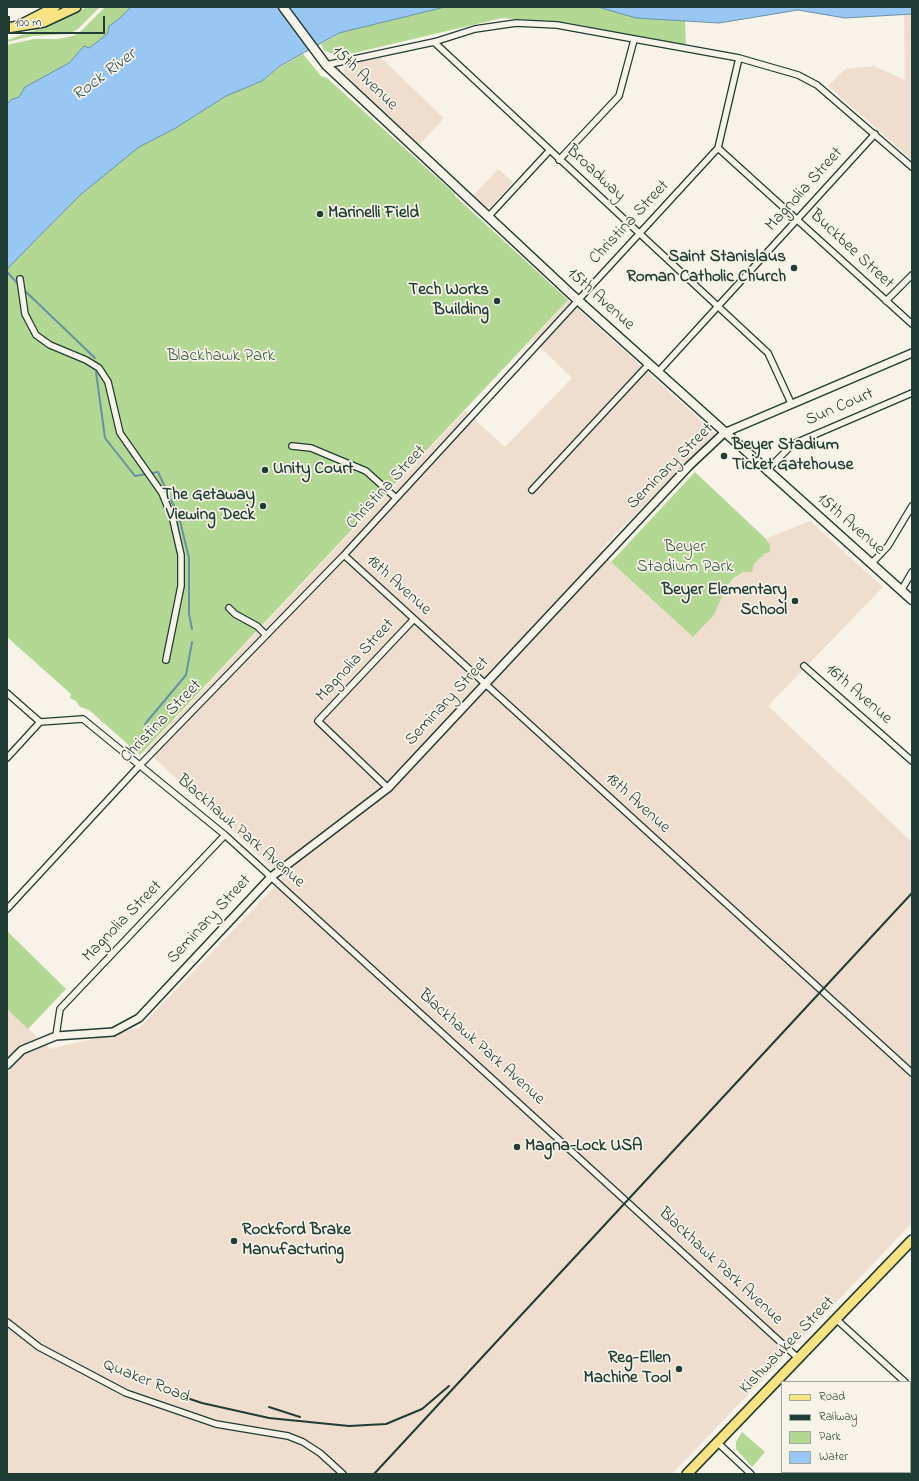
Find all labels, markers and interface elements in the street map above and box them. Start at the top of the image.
scale bar [10,8,107,34]
text: 100 m [15,14,42,32]
street label: 15th Avenue [327,42,401,116]
water label: Rock River [69,45,141,107]
street label: Broadway [561,141,629,207]
street label: Magnolia Street [762,144,848,236]
street label: Christina Street [586,177,674,269]
place label: Marinelli Field [328,204,419,224]
street label: Buckbee Street [805,206,897,294]
marker: Marinelli Field [315,209,325,219]
place label: Saint Stanislaus Roman Catholic Church [626,248,786,288]
marker: Saint Stanislaus Roman Catholic Church [789,263,799,273]
street label: 15th Avenue [562,264,638,336]
place label: Tech Works Building [408,281,489,321]
marker: Tech Works Building [492,296,502,306]
park label: Blackhawk Park [167,347,275,367]
street label: Sun Court [803,385,877,431]
street label: Seminary Street [623,419,719,515]
place label: Beyer Stadium Ticket Gatehouse [732,436,853,476]
street label: Christina Street [343,442,431,534]
marker: Beyer Stadium Ticket Gatehouse [719,451,729,461]
place label: Unity Court [273,460,353,480]
marker: Unity Court [260,465,270,475]
place label: The Getaway Viewing Deck [162,486,255,526]
street label: 15th Avenue [812,490,888,560]
marker: The Getaway Viewing Deck [258,501,268,511]
park label: Beyer Stadium Park [637,538,733,578]
street label: 18th Avenue [361,551,435,621]
place label: Beyer Elementary School [662,581,787,621]
marker: Beyer Elementary School [790,596,800,606]
street label: Magnolia Street [312,615,400,707]
street label: Seminary Street [402,653,494,751]
street label: 16th Avenue [820,660,896,730]
street label: Christina Street [117,676,207,768]
street label: 18th Avenue [600,769,674,839]
street label: Blackhawk Park Avenue [172,771,308,893]
street label: Seminary Street [164,871,256,969]
street label: Magnolia Street [79,877,167,967]
street label: Blackhawk Park Avenue [414,986,548,1110]
place label: Magna-Lock USA [525,1137,643,1157]
marker: Magna-Lock USA [512,1142,522,1152]
street label: Blackhawk Park Avenue [653,1204,787,1330]
place label: Rockford Brake Manufacturing [242,1221,351,1261]
marker: Rockford Brake Manufacturing [229,1236,239,1246]
street label: Kishwaukee Street [736,1293,840,1399]
place label: Reg-Ellen Machine Tool [583,1349,671,1389]
street label: Quaker Road [100,1355,192,1409]
marker: Reg-Ellen Machine Tool [674,1364,684,1374]
legend [781,1381,911,1473]
text: Road [819,1388,845,1406]
text: Railway [819,1408,857,1426]
text: Park [819,1428,841,1446]
text: Water [819,1448,848,1466]

